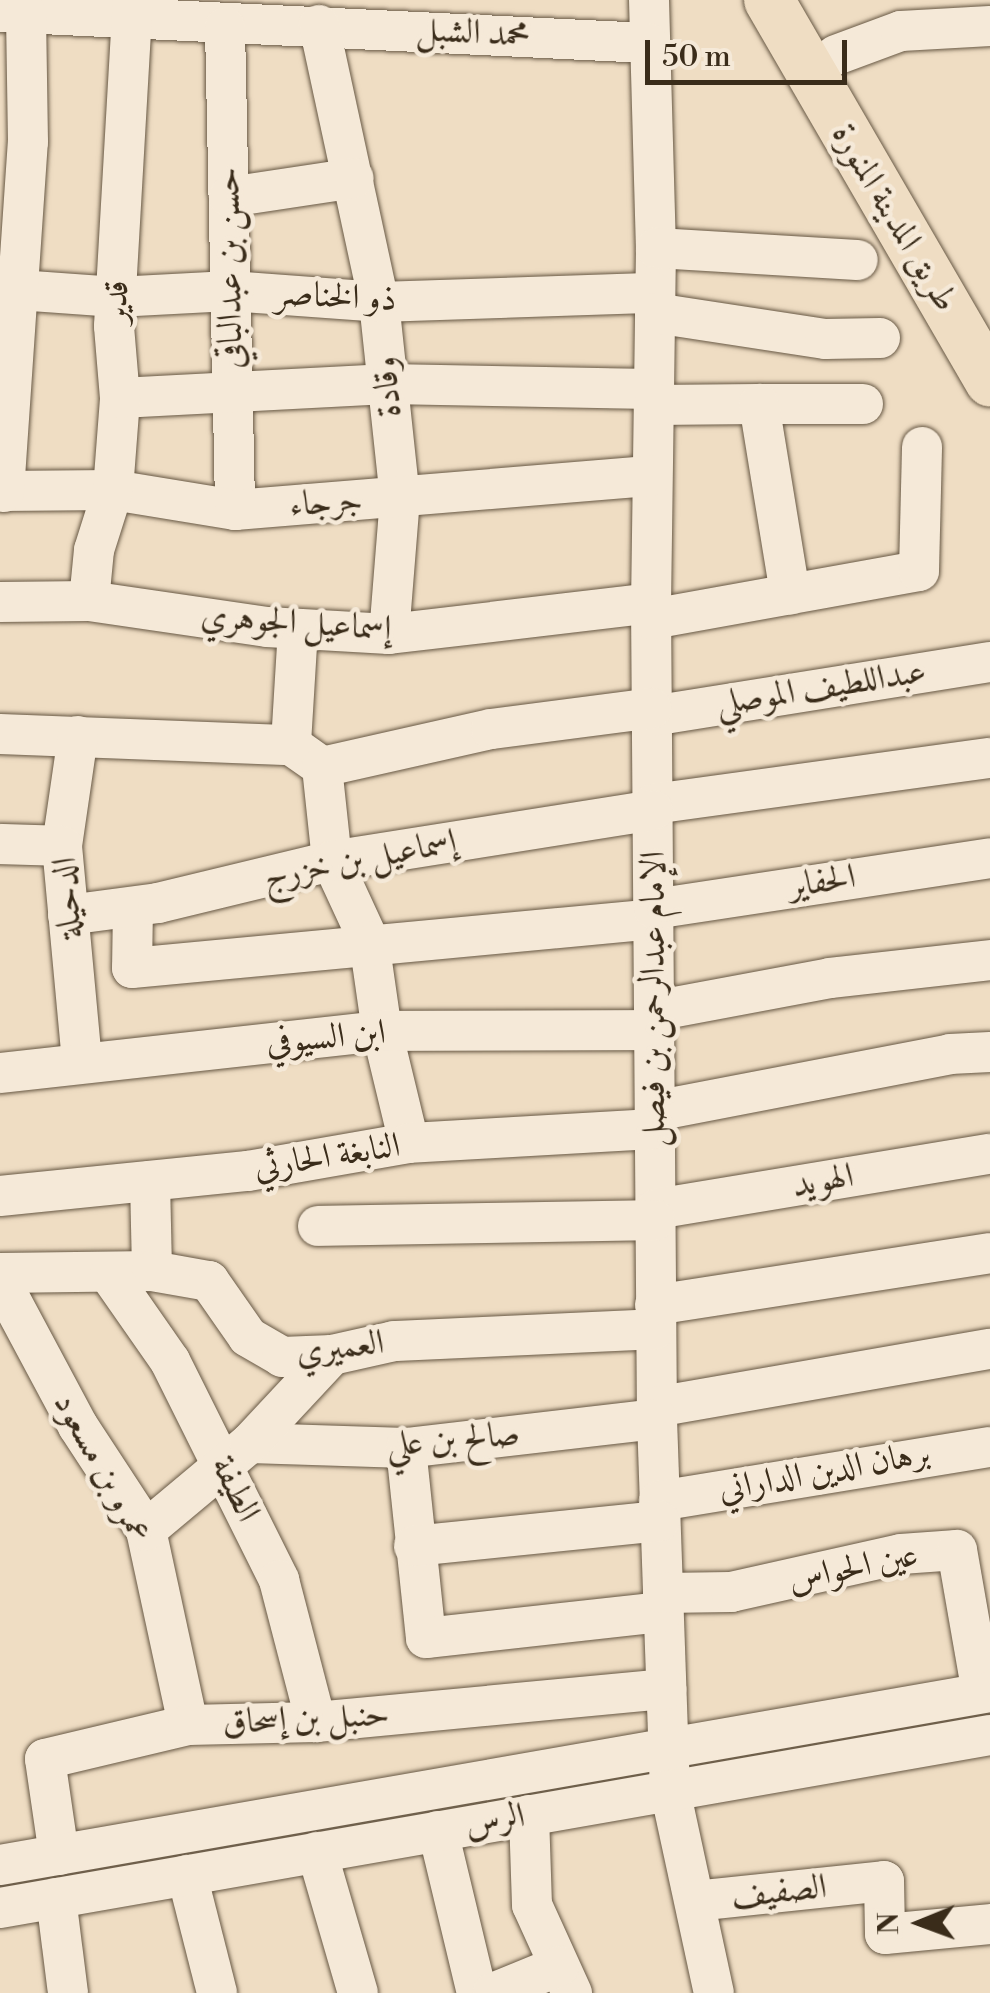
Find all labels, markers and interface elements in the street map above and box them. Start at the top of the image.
street label: محمد الشبل [415,9,531,57]
scale bar [650,20,852,82]
text: 50 m [662,38,731,76]
street label: طريق المدينة المنورة [821,116,967,320]
street label: حسن بن عبدالباقي [207,167,253,369]
street label: ذو الخناصر [274,273,398,321]
street label: قدير [95,280,139,324]
street label: وقادة [364,354,412,420]
street label: جرجاء [288,479,364,527]
street label: إسماعيل الجوهري [199,595,393,651]
street label: عبداللطيف الموصلي [713,651,929,725]
street label: إسماعيل بن خزرج [260,821,460,899]
street label: الإمام عبدالرحمن بن فيصل [633,851,675,1147]
street label: الدحيلة [44,856,92,940]
street label: الحفاير [785,856,859,908]
street label: ابن السيوفي [264,1012,388,1064]
street label: النابغة الحارثي [251,1125,403,1189]
street label: الهويد [789,1155,857,1207]
street label: العميري [293,1322,387,1374]
street label: عمرو بن مسعود [44,1385,160,1551]
street label: صالح بن علي [384,1413,522,1467]
street label: برهان الدين الداراني [715,1433,933,1511]
street label: الطيفة [201,1449,269,1529]
street label: عين الحواس [784,1534,922,1602]
street label: حنبل بن إسحاق [221,1694,391,1744]
street label: الرس [462,1795,528,1847]
street label: الصفيف [729,1866,829,1918]
north arrow [870,1873,970,1973]
text: N [872,1912,907,1935]

